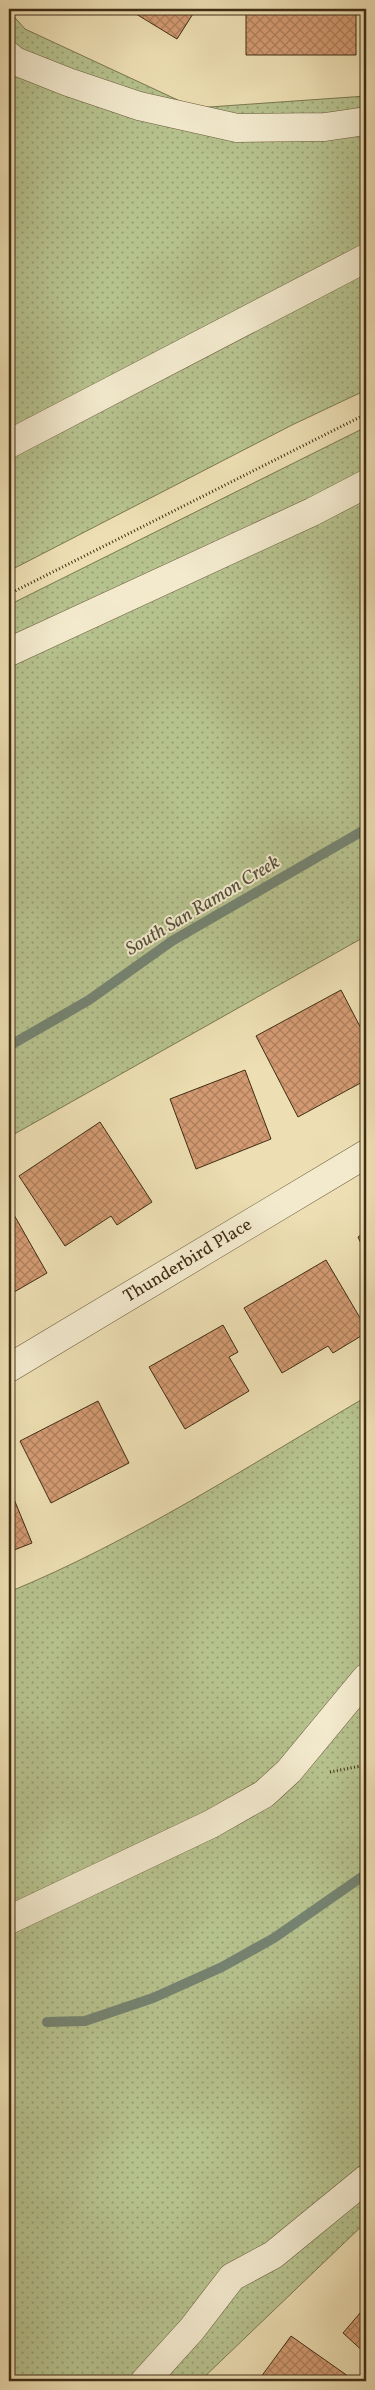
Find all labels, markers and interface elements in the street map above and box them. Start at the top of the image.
water label: South San Ramon Creek [121,850,285,962]
street label: Thunderbird Place [119,1213,257,1309]

